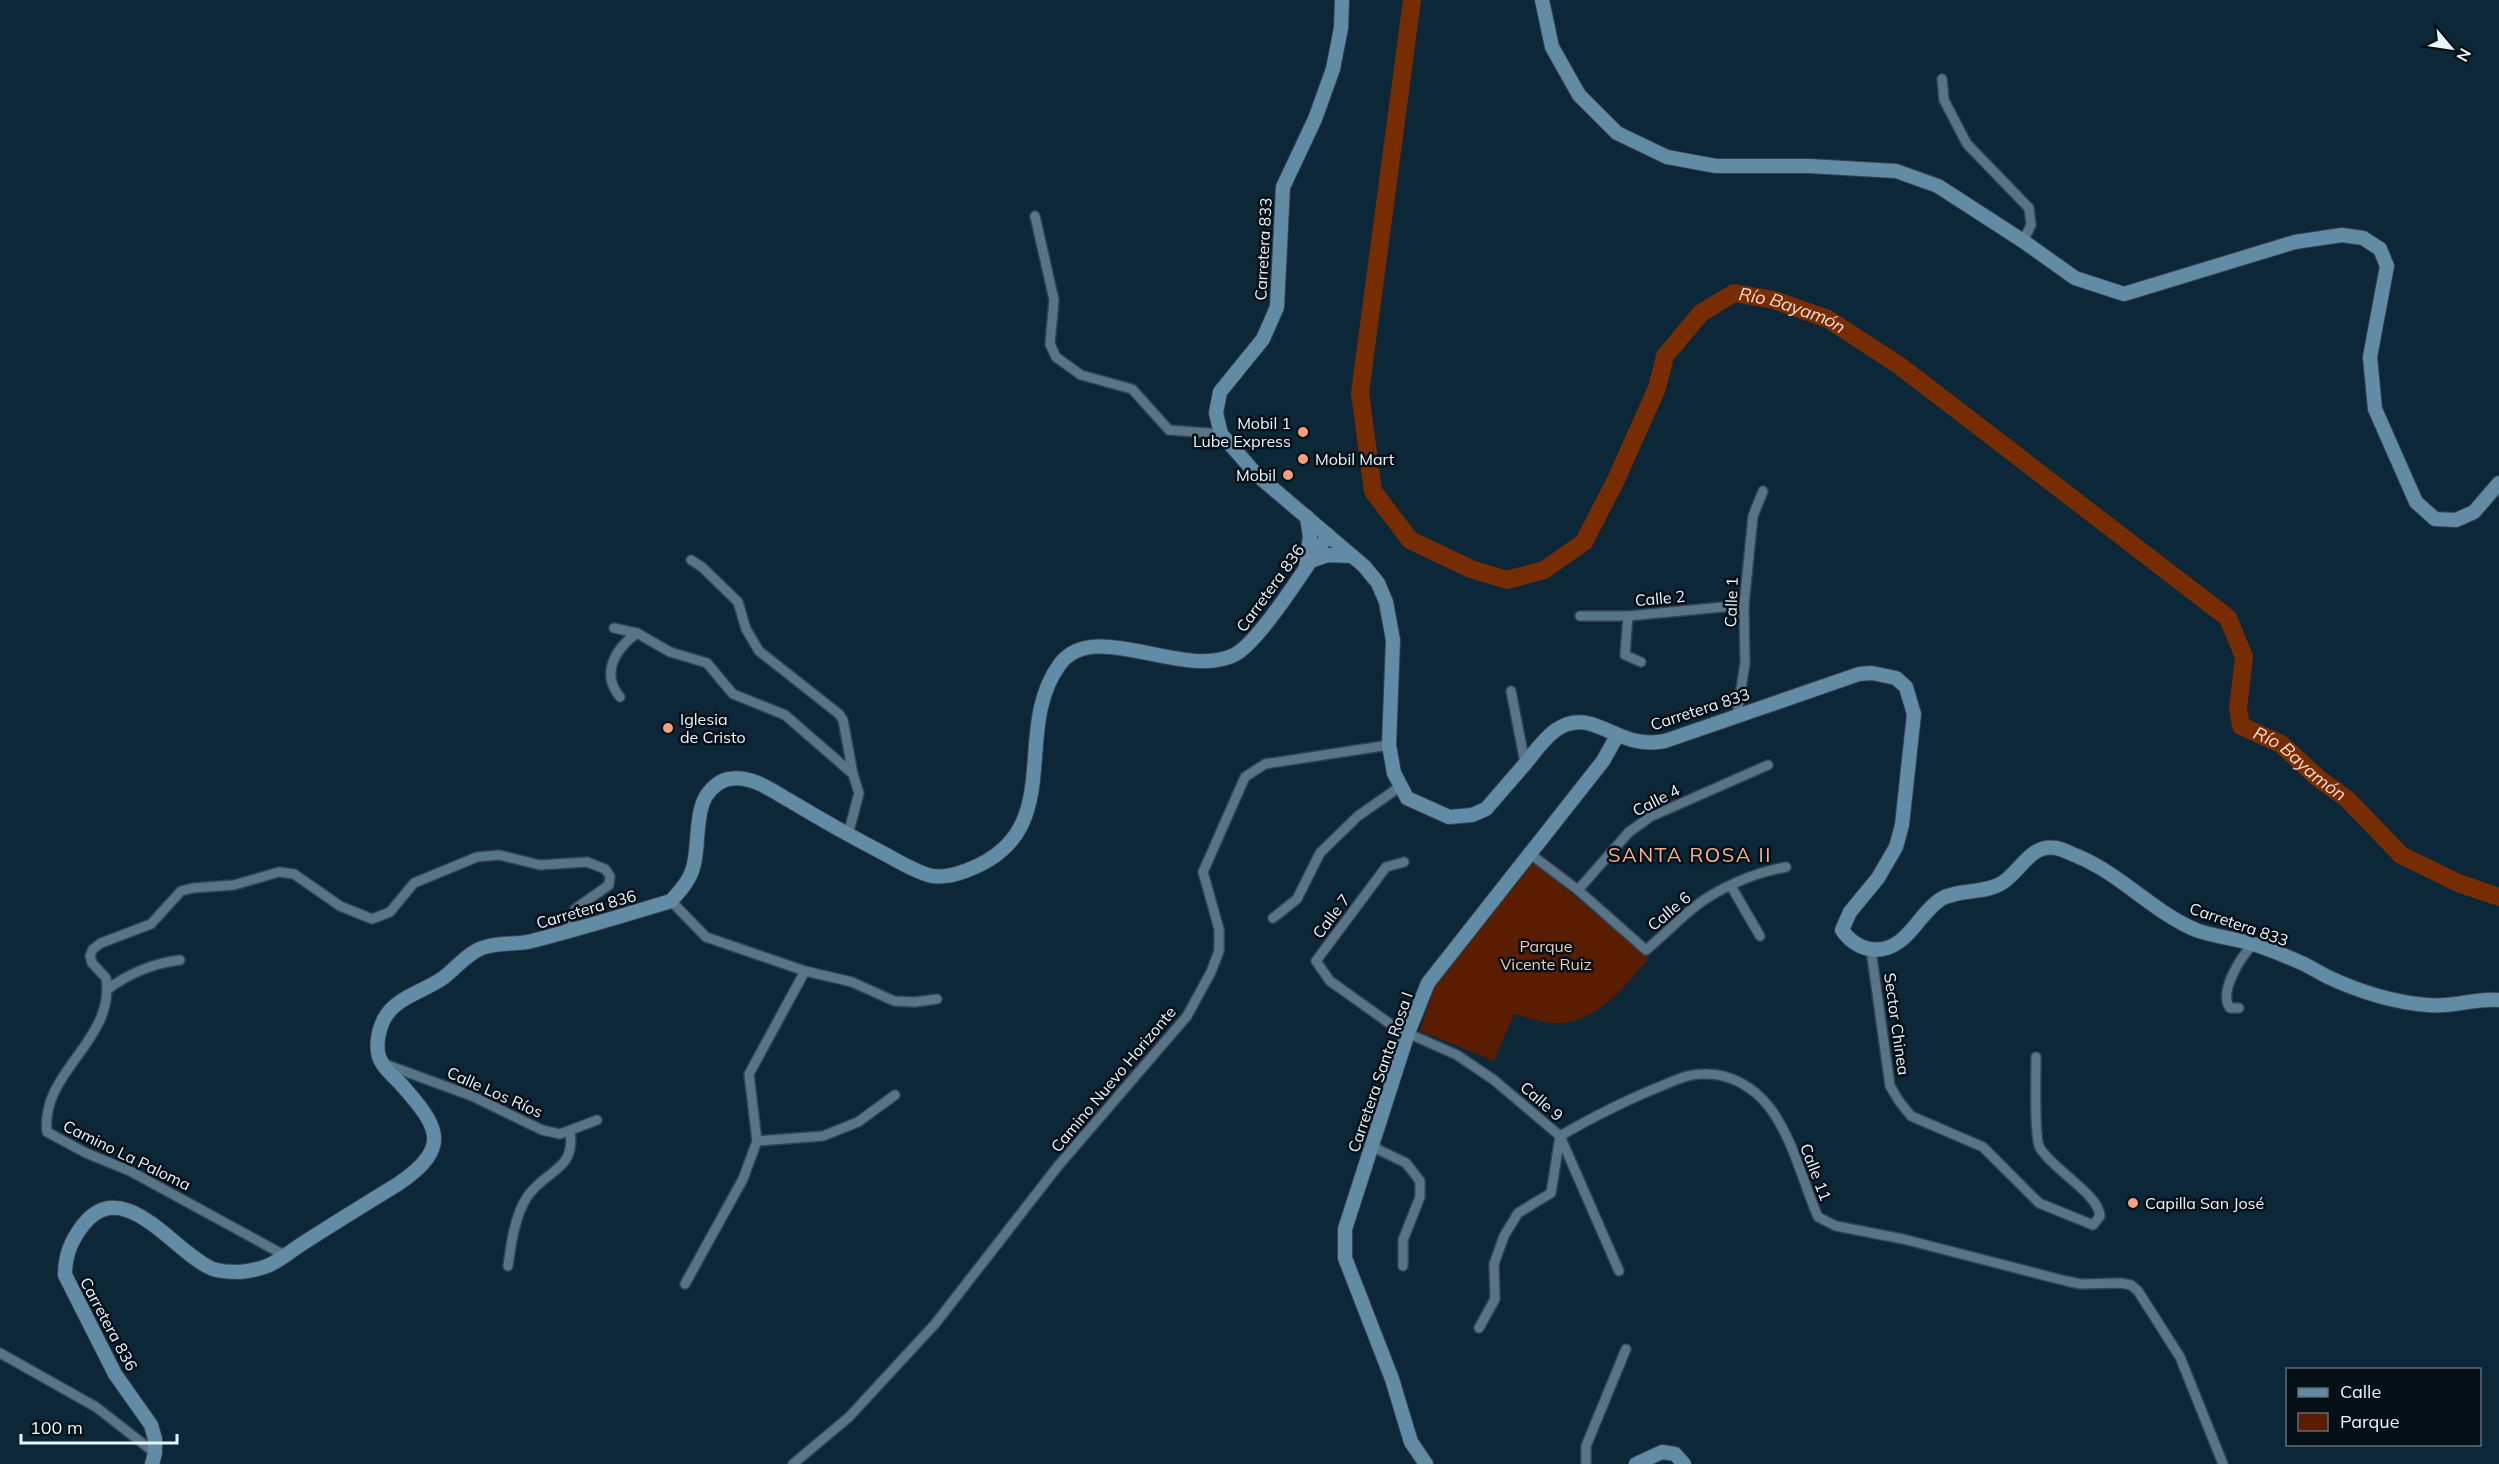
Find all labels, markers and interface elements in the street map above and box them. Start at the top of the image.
north arrow [2421,18,2481,78]
text: N [2452,45,2476,65]
street label: Carretera 833 [1250,197,1276,301]
water label: Río Bayamón [1737,282,1850,338]
place label: Mobil 1 Lube Express [1193,413,1291,451]
marker: Mobil 1 Lube Express [1296,425,1310,439]
place label: Mobil Mart [1315,449,1395,469]
marker: Mobil Mart [1296,452,1310,466]
place label: Mobil [1236,465,1276,485]
marker: Mobil [1281,468,1295,482]
street label: Carretera 836 [1232,540,1308,636]
street label: Calle 1 [1720,576,1742,628]
street label: Calle 2 [1634,586,1686,610]
street label: Carretera 833 [1648,684,1752,734]
place label: Iglesia de Cristo [680,709,746,747]
marker: Iglesia de Cristo [661,721,675,735]
water label: Río Bayamón [2250,721,2351,806]
street label: Calle 4 [1629,779,1683,820]
district label: SANTA ROSA II [1608,842,1772,867]
street label: Carretera 836 [534,885,638,933]
street label: Calle 6 [1643,887,1695,935]
street label: Calle 7 [1308,890,1354,942]
street label: Carretera 833 [2187,898,2291,950]
park label: Parque Vicente Ruiz [1500,936,1592,974]
street label: Sector Chinea [1880,972,1914,1076]
street label: Carretera Santa Rosa I [1343,989,1417,1155]
street label: Camino Nuevo Horizonte [1046,1002,1180,1156]
street label: Calle Los Ríos [444,1062,546,1122]
street label: Calle 9 [1516,1077,1568,1125]
street label: Camino La Paloma [60,1115,194,1195]
street label: Calle 11 [1796,1140,1836,1204]
place label: Capilla San José [2145,1193,2264,1213]
marker: Capilla San José [2126,1196,2140,1210]
street label: Carretera 836 [76,1274,142,1374]
legend [2286,1368,2481,1446]
text: Calle [2340,1380,2381,1403]
scale bar [21,1407,177,1445]
text: Parque [2340,1410,2399,1433]
text: 100 m [30,1416,83,1439]

